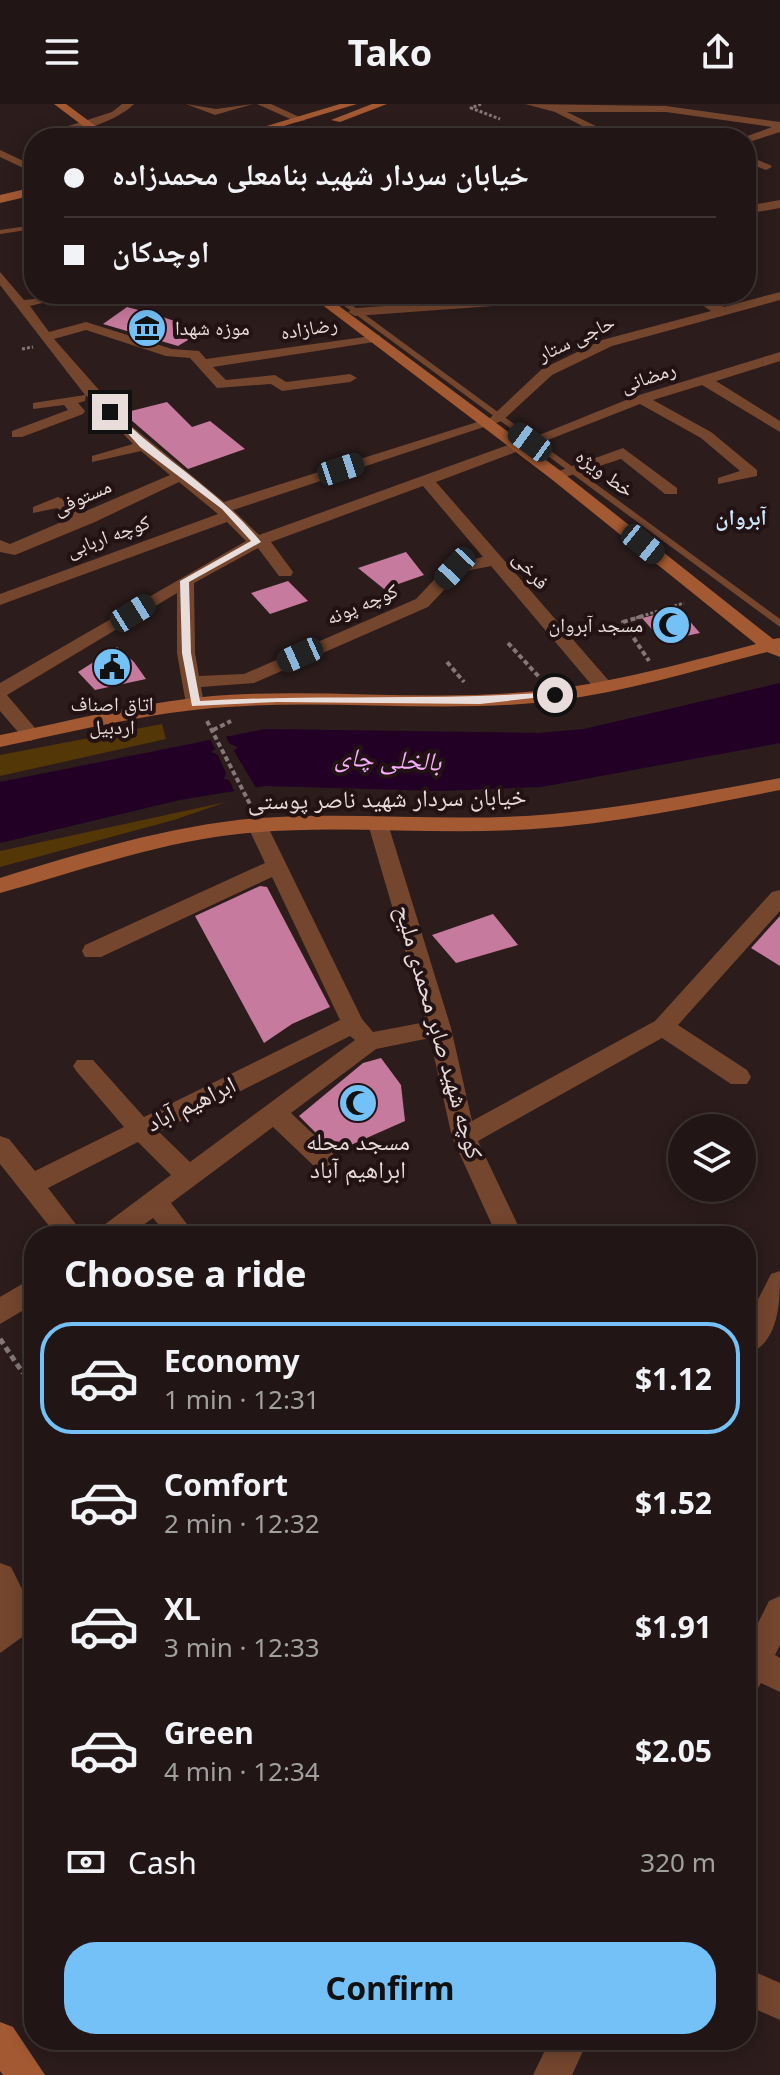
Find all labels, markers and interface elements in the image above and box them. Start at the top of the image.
text: Tako [348,28,432,77]
icon: menu [40,30,84,74]
icon: share [696,30,740,74]
text: خیابان سردار شهید بنامعلی محمدزاده [112,153,529,194]
text: اوچدکان [112,230,210,271]
museum icon: موزه شهدا [126,307,168,349]
street label: حاجی ستار [532,308,619,368]
street label: رضازاده [278,310,339,345]
place label: موزه شهدا [175,314,250,341]
street label: رمضانی [617,355,679,399]
route end [92,394,128,430]
car [504,418,556,466]
street label: خط ویژه [571,442,640,503]
car [314,450,368,488]
street label: مستوفی [48,472,115,521]
district label: آبروان [715,501,767,531]
street label: کوچه اربابی [62,508,153,563]
car [617,520,669,568]
car [430,542,480,594]
street label: فرخی [507,545,556,595]
street label: کوچه پونه [322,576,402,631]
car [106,590,160,636]
mosque icon: مسجد آبروان [650,604,692,646]
place label: مسجد آبروان [548,611,643,638]
car [273,634,327,676]
public building icon: اتاق اصناف اردبیل [91,646,133,688]
route start [537,677,573,713]
place label: اتاق اصناف اردبیل [70,690,154,740]
water label: بالخلی چای [334,737,443,779]
street label: خیابان سردار شهید ناصر پوستی [247,779,527,816]
street label: کوچه شهید صابر محمدی ملیح [388,901,493,1163]
street label: ابراهیم آباد [140,1067,241,1139]
mosque icon: مسجد محله ابراهیم آباد [337,1082,379,1124]
map controls [668,1114,756,1202]
button: layers [668,1114,756,1202]
place label: مسجد محله ابراهیم آباد [306,1124,410,1186]
text: Choose a ride [64,1249,306,1298]
text: Economy [164,1340,300,1381]
icon: car [68,1342,140,1414]
text: $1.12 [635,1358,712,1399]
text: 1 min · 12:31 [164,1381,320,1417]
text: Comfort [164,1464,288,1505]
icon: car [68,1466,140,1538]
text: $1.52 [635,1482,712,1523]
text: 2 min · 12:32 [164,1505,320,1541]
text: XL [164,1588,201,1629]
icon: car [68,1590,140,1662]
text: $1.91 [635,1606,712,1647]
text: 3 min · 12:33 [164,1629,320,1665]
text: Green [164,1712,254,1753]
icon: car [68,1714,140,1786]
text: $2.05 [635,1730,712,1771]
text: 4 min · 12:34 [164,1753,320,1789]
icon: cash [64,1840,108,1884]
text: Cash [128,1842,197,1883]
text: 320 m [640,1844,716,1880]
button: Confirm [64,1942,716,2034]

